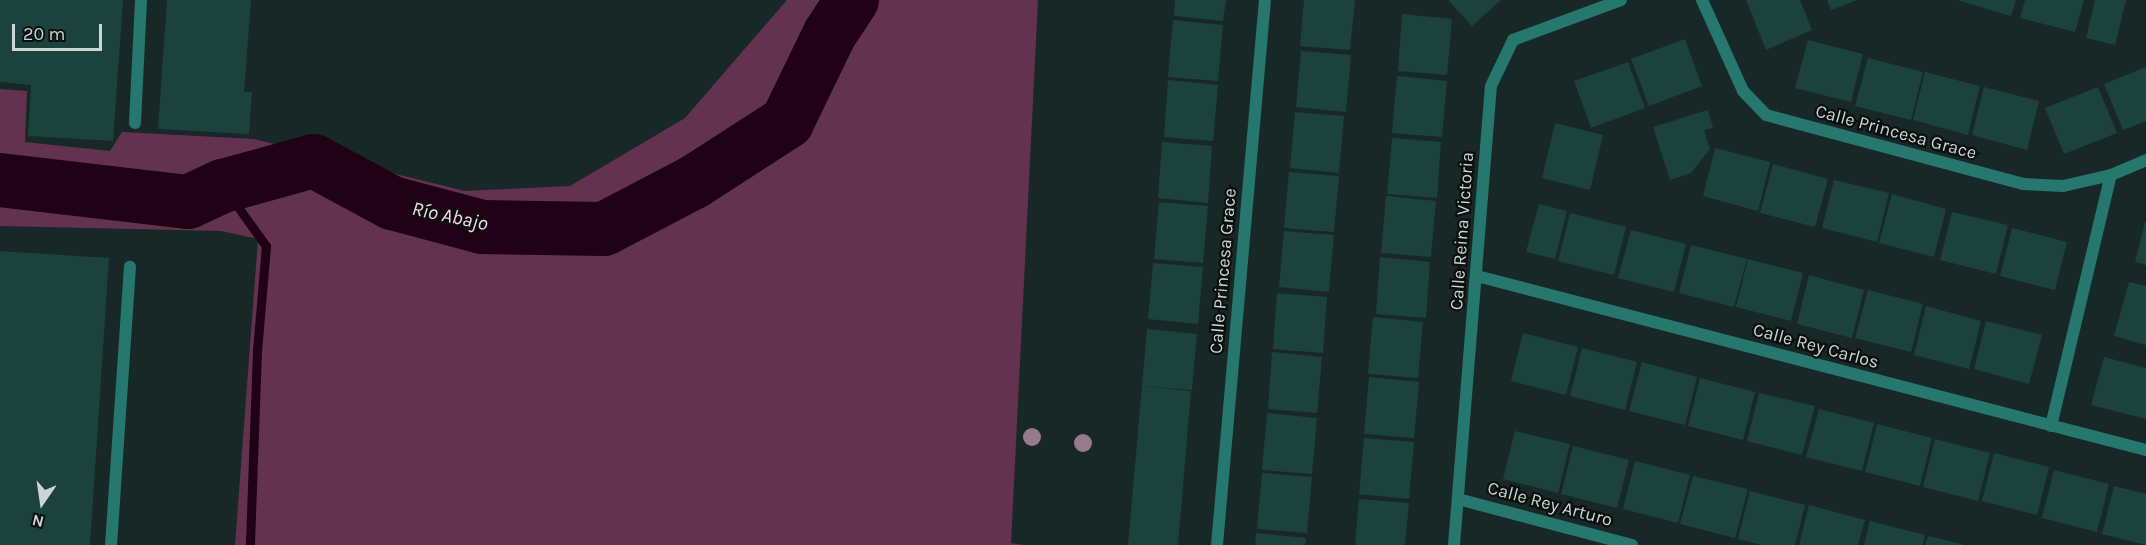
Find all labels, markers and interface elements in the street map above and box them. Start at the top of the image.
scale bar [15,12,105,50]
text: 20 m [23,23,65,45]
street label: Calle Princesa Grace [1813,100,1979,164]
street label: Calle Reina Victoria [1446,151,1478,311]
street label: Calle Princesa Grace [1205,187,1241,355]
water label: Río Abajo [410,196,490,236]
street label: Calle Rey Carlos [1751,319,1881,373]
north arrow [12,473,72,533]
street label: Calle Rey Arturo [1485,477,1615,531]
text: N [30,510,46,532]

